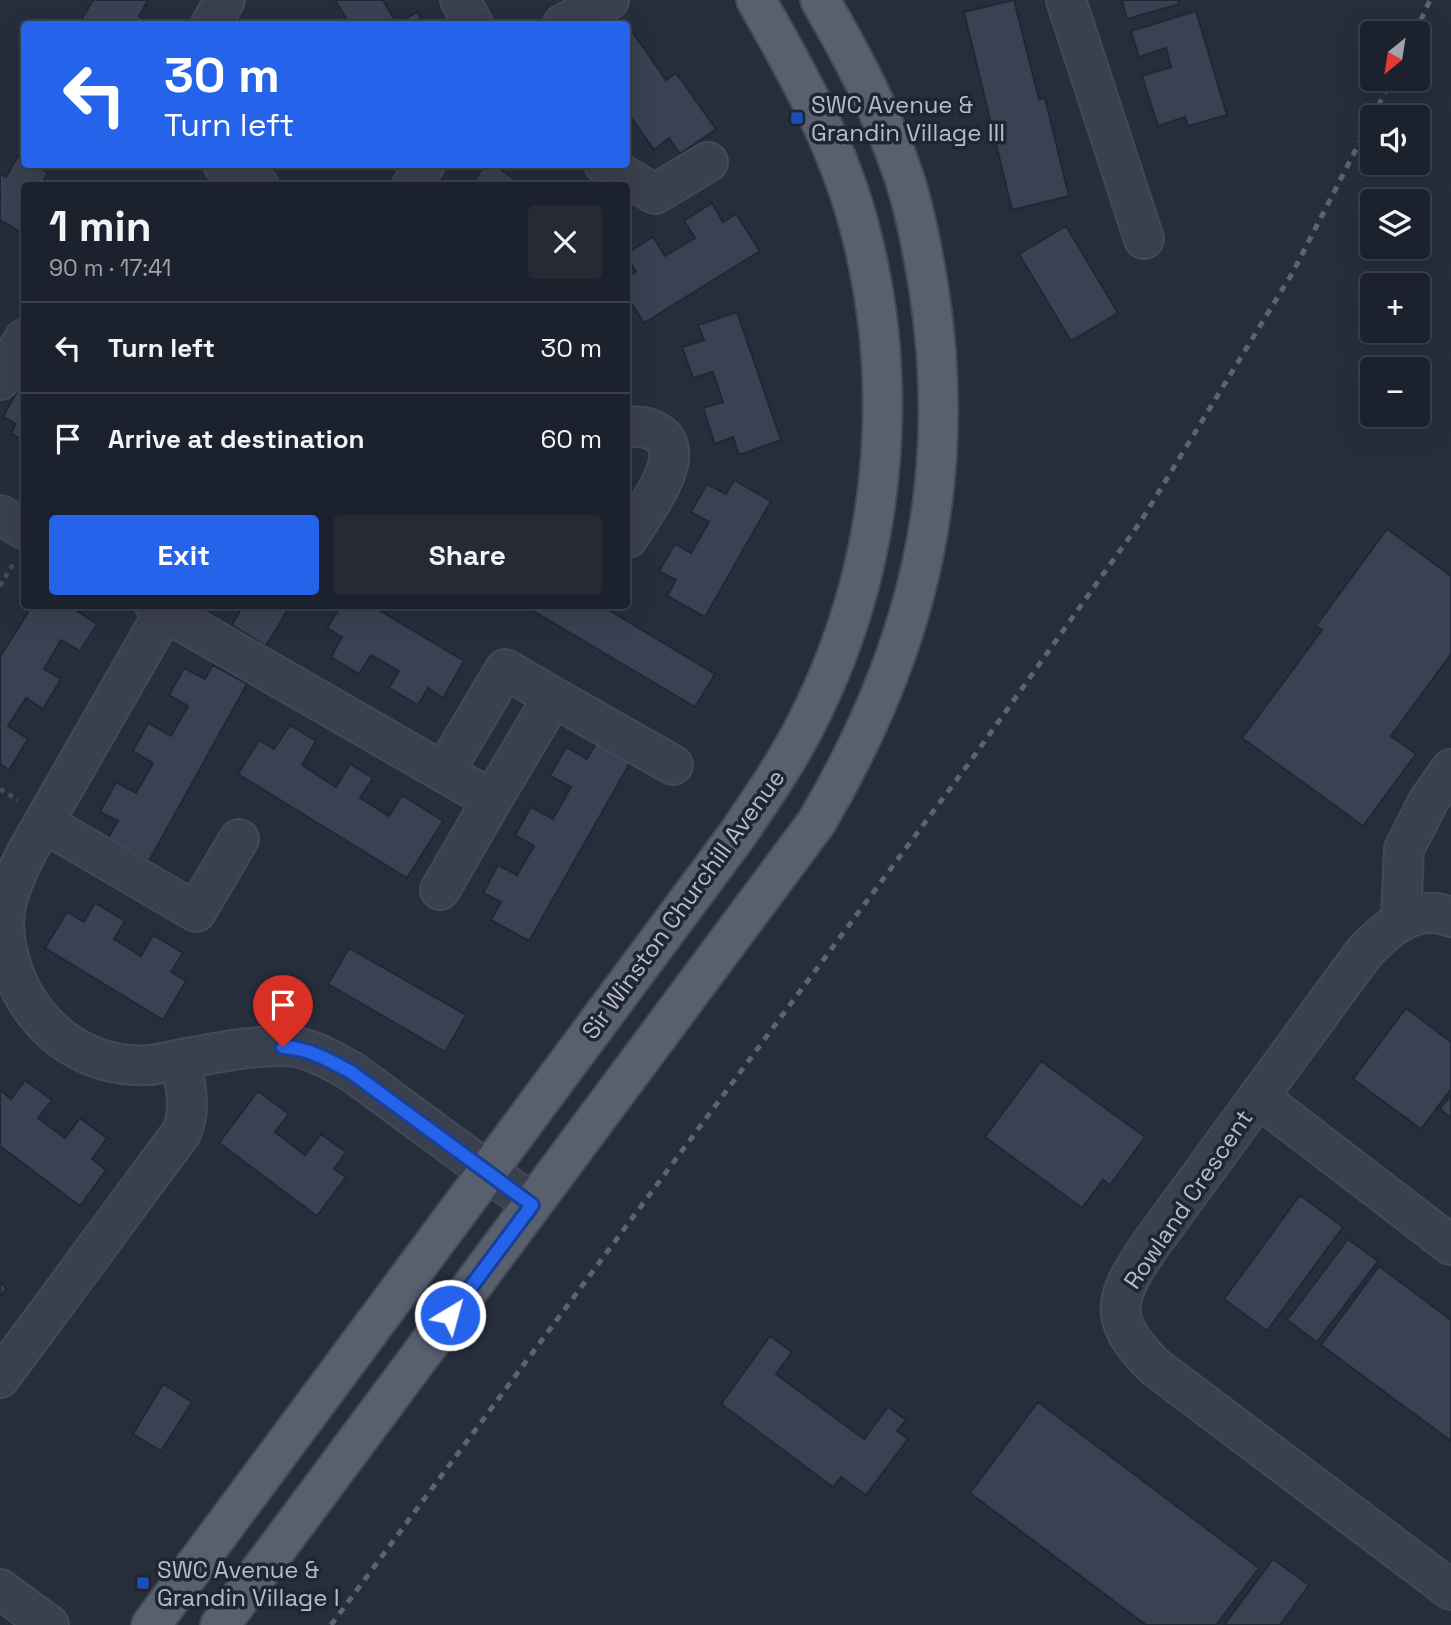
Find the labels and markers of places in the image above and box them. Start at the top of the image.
place label: SWC Avenue & Grandin Village III [811,89,1005,148]
marker: SWC Avenue & Grandin Village III [789,110,805,126]
pin [253,975,313,1047]
place label: SWC Avenue & Grandin Village I [157,1554,340,1613]
marker: SWC Avenue & Grandin Village I [135,1575,151,1591]

